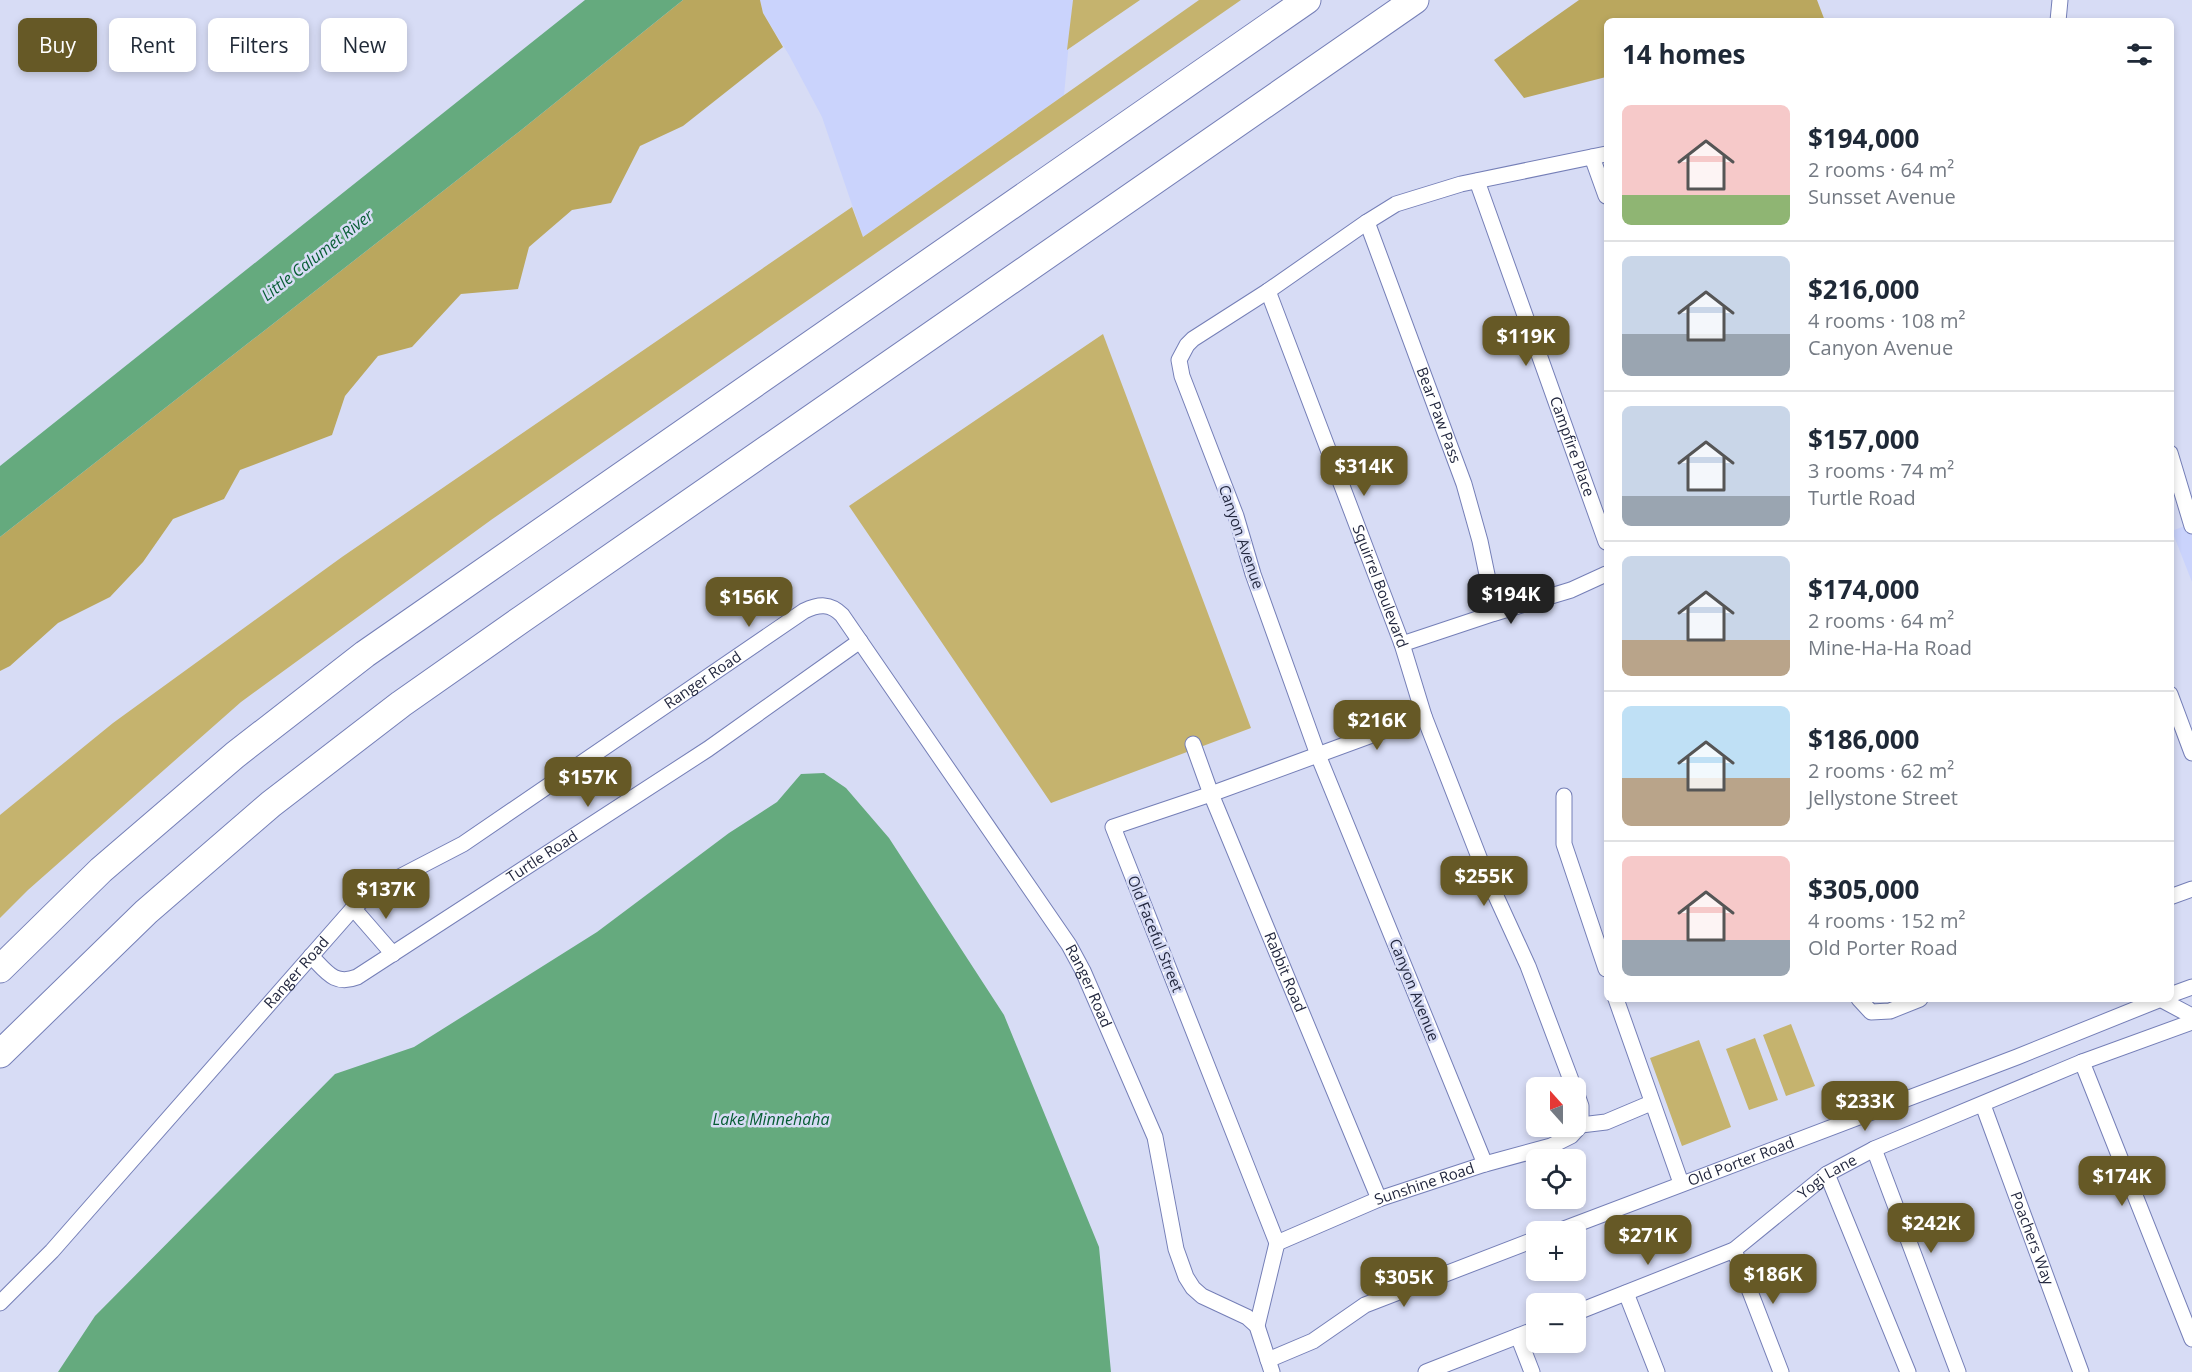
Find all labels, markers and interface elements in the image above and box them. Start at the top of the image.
chip: Buy [18,18,97,72]
chip: Rent [109,18,196,72]
chip: Filters [208,18,309,72]
chip: New [321,18,407,72]
text: 14 homes [1622,36,1746,72]
icon: filters [2123,38,2156,71]
text: $194,000 [1808,120,1919,156]
icon: home [1670,129,1742,201]
text: 2 rooms · 64 m² [1808,156,1954,183]
text: Sunsset Avenue [1808,183,1956,210]
water label: Little Calumet River [257,204,378,306]
text: $216,000 [1808,271,1919,307]
icon: home [1670,280,1742,352]
text: 4 rooms · 108 m² [1808,307,1966,334]
pin: $119K [1484,316,1568,367]
text: $119K [1496,322,1556,349]
text: Canyon Avenue [1808,334,1953,361]
street label: Bear Paw Pass [1413,364,1466,466]
street label: Campfire Place [1546,393,1600,499]
text: $157,000 [1808,421,1919,457]
icon: home [1670,430,1742,502]
pin: $314K [1322,446,1406,497]
text: $314K [1334,452,1394,479]
text: 3 rooms · 74 m² [1808,457,1954,484]
street label: Canyon Avenue [1215,482,1269,591]
text: Turtle Road [1808,484,1916,511]
street label: Squirrel Boulevard [1349,522,1414,650]
text: $174,000 [1808,571,1919,607]
pin: $194K [1469,574,1553,625]
pin: $156K [707,577,791,628]
text: $194K [1481,580,1541,607]
icon: home [1670,580,1742,652]
text: $156K [719,583,779,610]
text: 2 rooms · 64 m² [1808,607,1954,634]
text: Mine-Ha-Ha Road [1808,634,1972,661]
street label: Ranger Road [660,646,745,713]
pin: $216K [1335,700,1419,751]
text: $216K [1347,706,1407,733]
text: $186,000 [1808,721,1919,757]
icon: home [1670,730,1742,802]
pin: $157K [546,757,630,808]
text: 2 rooms · 62 m² [1808,757,1954,784]
text: $157K [558,763,618,790]
text: Jellystone Street [1808,784,1958,811]
street label: Turtle Road [502,825,581,886]
pin: $255K [1442,856,1526,907]
text: $255K [1454,862,1514,889]
pin: $137K [344,869,428,920]
text: $305,000 [1808,871,1919,907]
street label: Old Faceful Street [1123,872,1188,995]
text: $137K [356,875,416,902]
icon: home [1670,880,1742,952]
text: 4 rooms · 152 m² [1808,907,1966,934]
street label: Rabbit Road [1260,929,1311,1015]
street label: Ranger Road [259,932,333,1012]
text: Old Porter Road [1808,934,1958,961]
street label: Canyon Avenue [1385,935,1445,1044]
street label: Ranger Road [1061,941,1117,1030]
north arrow [1526,1077,1586,1137]
map controls [1526,1077,1586,1353]
pin: $233K [1823,1081,1907,1132]
text: $233K [1835,1087,1895,1114]
water label: Lake Minnehaha [712,1108,830,1130]
street label: Old Porter Road [1685,1131,1797,1190]
button: locate [1526,1149,1586,1209]
street label: Yogi Lane [1793,1149,1860,1203]
pin: $174K [2080,1156,2164,1207]
street label: Sunshine Road [1371,1157,1477,1209]
text: $174K [2092,1162,2152,1189]
street label: Poachers Way [2007,1188,2059,1288]
pin: $242K [1889,1203,1973,1254]
text: $242K [1901,1209,1961,1236]
pin: $271K [1606,1215,1690,1266]
button: + [1526,1221,1586,1281]
text: $271K [1618,1221,1678,1248]
pin: $186K [1731,1254,1815,1305]
pin: $305K [1362,1257,1446,1308]
text: $186K [1743,1260,1803,1287]
text: $305K [1374,1263,1434,1290]
button: − [1526,1293,1586,1353]

